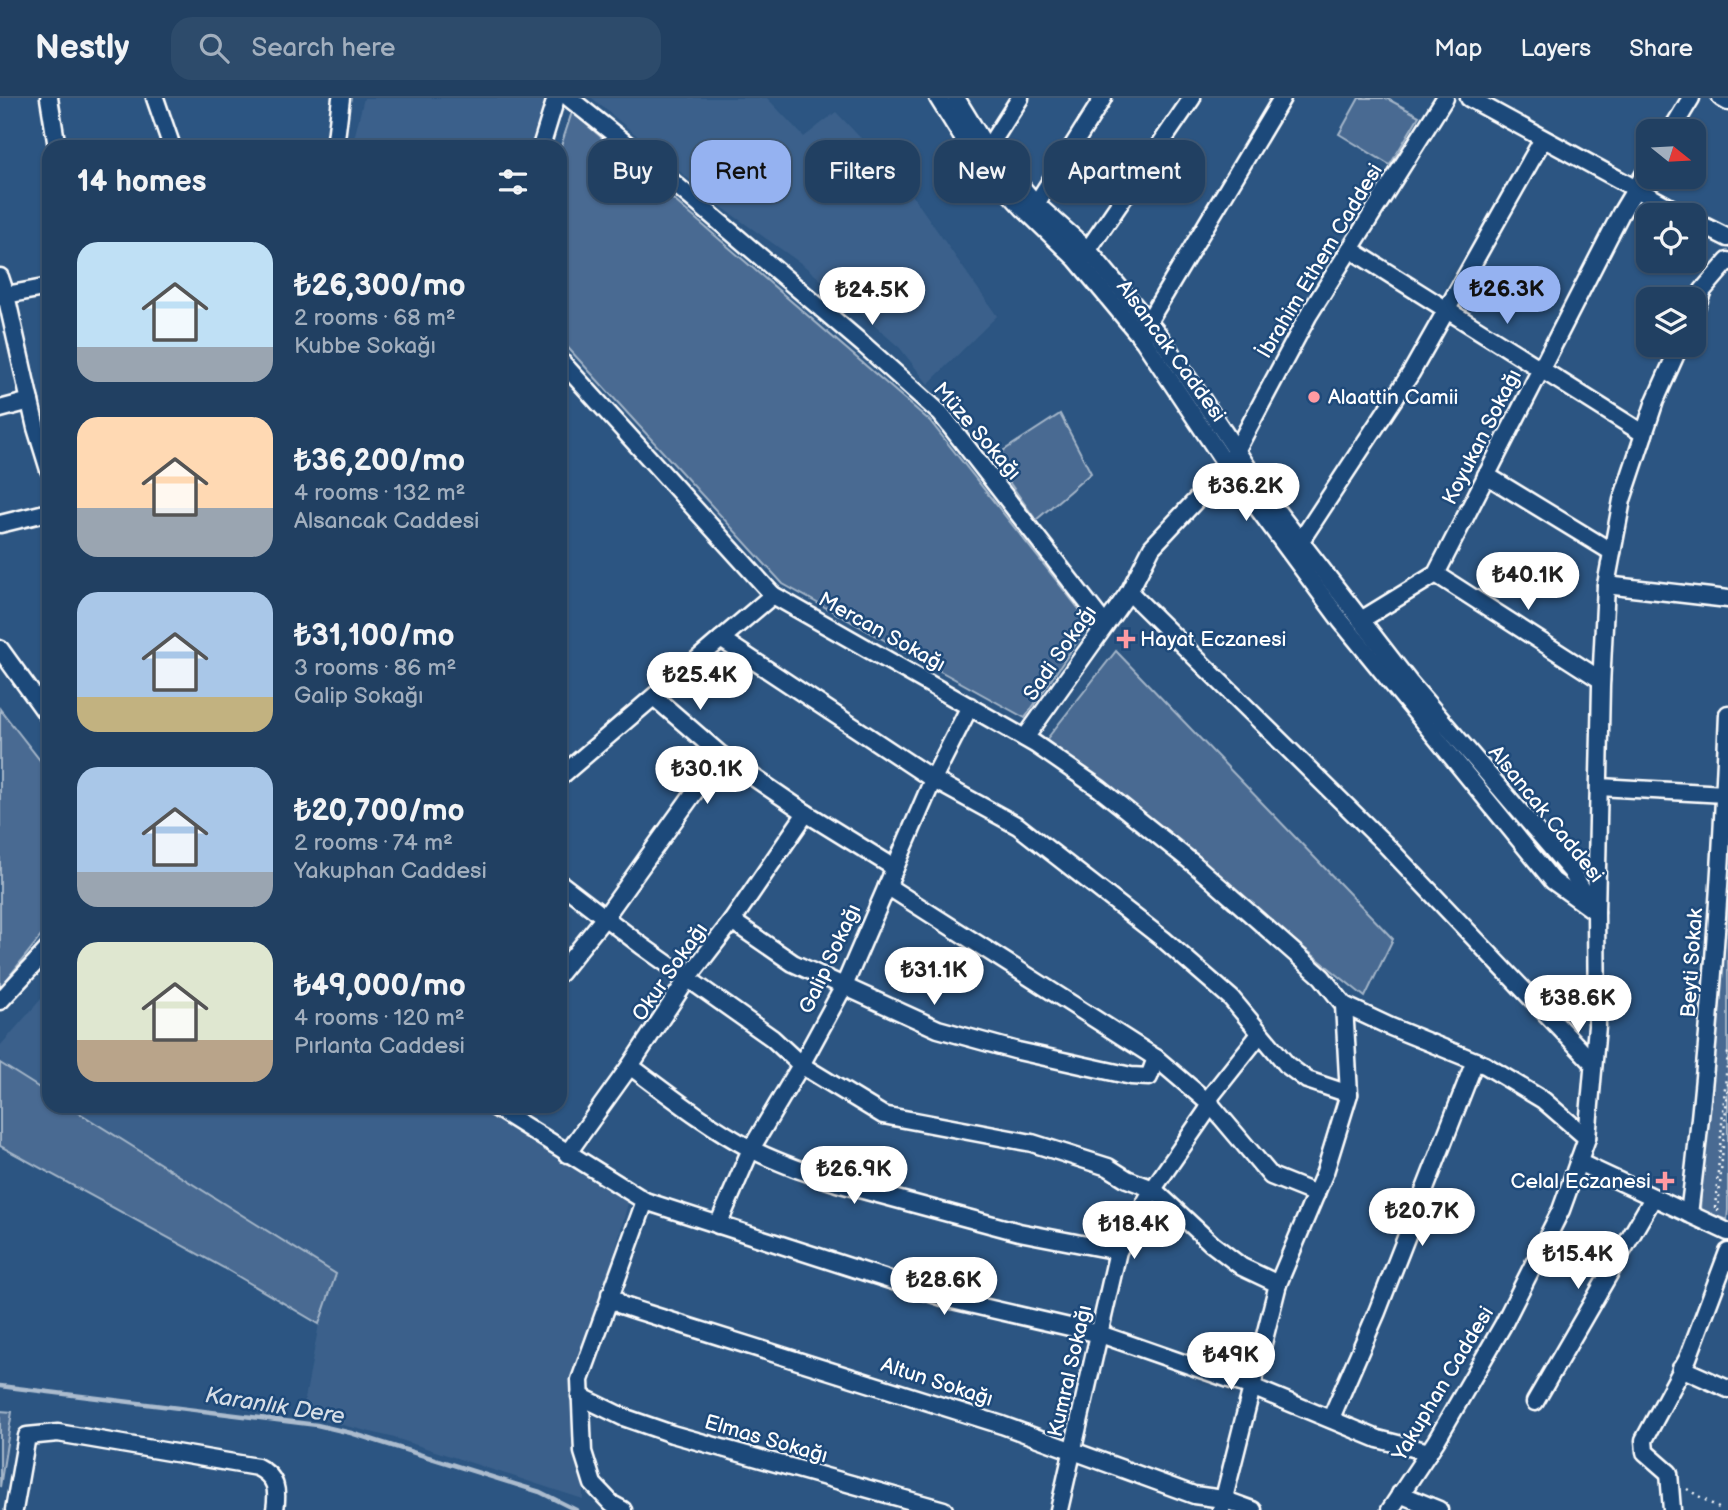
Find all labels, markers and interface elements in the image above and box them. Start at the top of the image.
search box [171,17,661,80]
text: Nestly [35,28,129,68]
icon: search [195,29,233,67]
text: Search here [251,33,395,64]
text: Map [1434,34,1482,63]
text: Layers [1520,34,1591,63]
text: Share [1629,34,1693,63]
north arrow [1636,119,1706,189]
map controls [1636,119,1706,357]
chip: Buy [588,140,677,203]
chip: Rent [691,140,791,203]
chip: Filters [805,140,920,203]
chip: New [934,140,1030,203]
chip: Apartment [1044,140,1205,203]
street label: İbrahim Ethem Caddesi [1252,159,1388,363]
icon: filters [494,163,532,201]
text: 14 homes [77,164,206,200]
button: locate [1636,203,1706,273]
pin: ₺26.3K [1450,266,1564,326]
text: ₺26,300/mo [294,268,466,304]
pin: ₺24.5K [815,268,929,327]
icon: home [133,270,217,354]
street label: Alsancak Caddesi [1111,275,1231,427]
text: ₺26.3K [1469,275,1545,303]
text: ₺24.5K [835,276,909,304]
button: layers [1636,287,1706,357]
text: 2 rooms · 68 m² [294,304,456,332]
text: Kubbe Sokağı [294,332,436,360]
street label: Koyukan Sokağı [1437,365,1527,509]
street label: Müze Sokağı [928,377,1026,485]
place label: Alaattin Camii [1328,385,1458,410]
marker: Alaattin Camii [1306,389,1322,405]
text: ₺36,200/mo [294,443,465,479]
icon: home [133,445,217,529]
pin: ₺36.2K [1189,464,1303,523]
text: ₺36.2K [1208,472,1284,500]
text: 4 rooms · 132 m² [294,479,465,507]
text: Alsancak Caddesi [294,507,479,535]
pin: ₺40.1K [1471,552,1585,612]
text: ₺40.1K [1492,561,1564,589]
street label: Mercan Sokağı [814,587,950,677]
street label: Sadi Sokağı [1018,601,1102,705]
text: ₺31,100/mo [294,618,455,654]
icon: home [133,620,217,704]
place label: Hayat Eczanesi [1140,627,1286,652]
marker: Hayat Eczanesi [1118,631,1134,647]
pin: ₺25.4K [643,652,757,712]
text: 3 rooms · 86 m² [294,654,456,682]
text: ₺25.4K [663,661,737,689]
text: Galip Sokağı [294,682,423,710]
street label: Alsancak Caddesi [1483,740,1609,888]
pin: ₺30.1K [650,746,764,806]
text: ₺30.1K [671,755,743,783]
text: ₺20,700/mo [294,793,465,829]
icon: home [133,795,217,879]
text: 2 rooms · 74 m² [294,829,453,857]
text: Yakuphan Caddesi [294,857,487,885]
street label: Galip Sokağı [794,900,866,1018]
street label: Beyti Sokak [1676,907,1708,1018]
street label: Okur Sokağı [627,918,713,1026]
pin: ₺31.1K [877,948,991,1007]
text: ₺31.1K [901,956,967,984]
text: ₺49,000/mo [294,968,466,1004]
icon: home [133,970,217,1054]
pin: ₺38.6K [1521,976,1635,1035]
text: ₺38.6K [1540,984,1616,1012]
text: 4 rooms · 120 m² [294,1004,465,1032]
text: Pırlanta Caddesi [294,1032,465,1060]
pin: ₺26.9K [797,1146,911,1206]
text: ₺26.9K [816,1155,892,1183]
place label: Celal Eczanesi [1511,1169,1651,1194]
marker: Celal Eczanesi [1657,1173,1673,1189]
pin: ₺20.7K [1365,1188,1479,1248]
text: ₺20.7K [1385,1197,1459,1225]
pin: ₺18.4K [1077,1202,1191,1261]
text: ₺18.4K [1099,1210,1169,1238]
pin: ₺15.4K [1521,1232,1635,1291]
text: ₺15.4K [1543,1240,1613,1268]
pin: ₺28.6K [887,1258,1001,1317]
text: ₺28.6K [906,1266,982,1294]
street label: Yakuphan Caddesi [1386,1302,1499,1467]
street label: Kumral Sokağı [1043,1303,1097,1439]
pin: ₺49K [1190,1332,1272,1392]
text: ₺49K [1203,1341,1259,1369]
street label: Altun Sokağı [878,1352,996,1412]
water label: Karanlık Dere [203,1381,347,1431]
street label: Elmas Sokağı [702,1409,830,1469]

